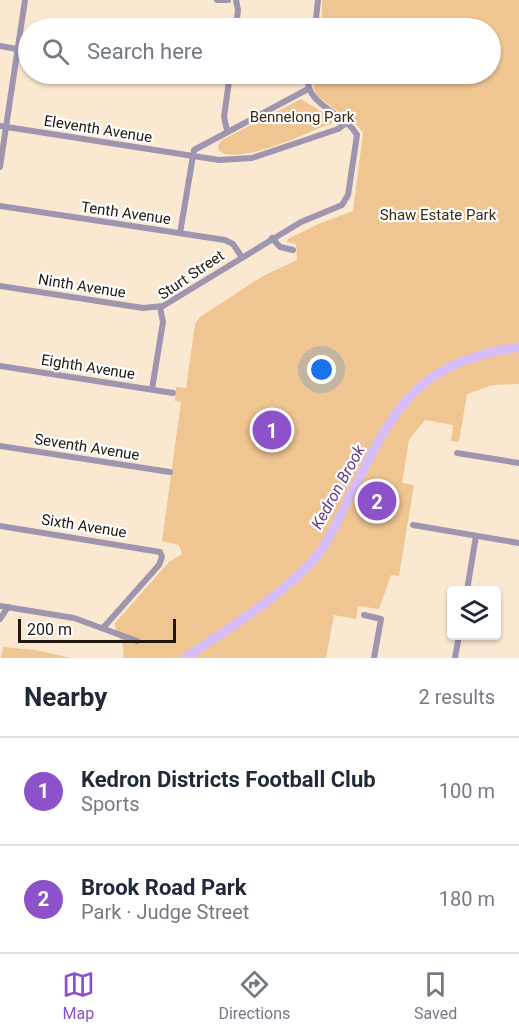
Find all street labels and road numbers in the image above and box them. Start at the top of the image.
street label: Eleventh Avenue [43,112,153,146]
street label: Tenth Avenue [80,198,172,228]
street label: Sturt Street [155,246,228,304]
street label: Ninth Avenue [37,270,127,302]
street label: Eighth Avenue [40,351,136,383]
street label: Seventh Avenue [33,430,141,464]
street label: Sixth Avenue [40,510,128,542]

